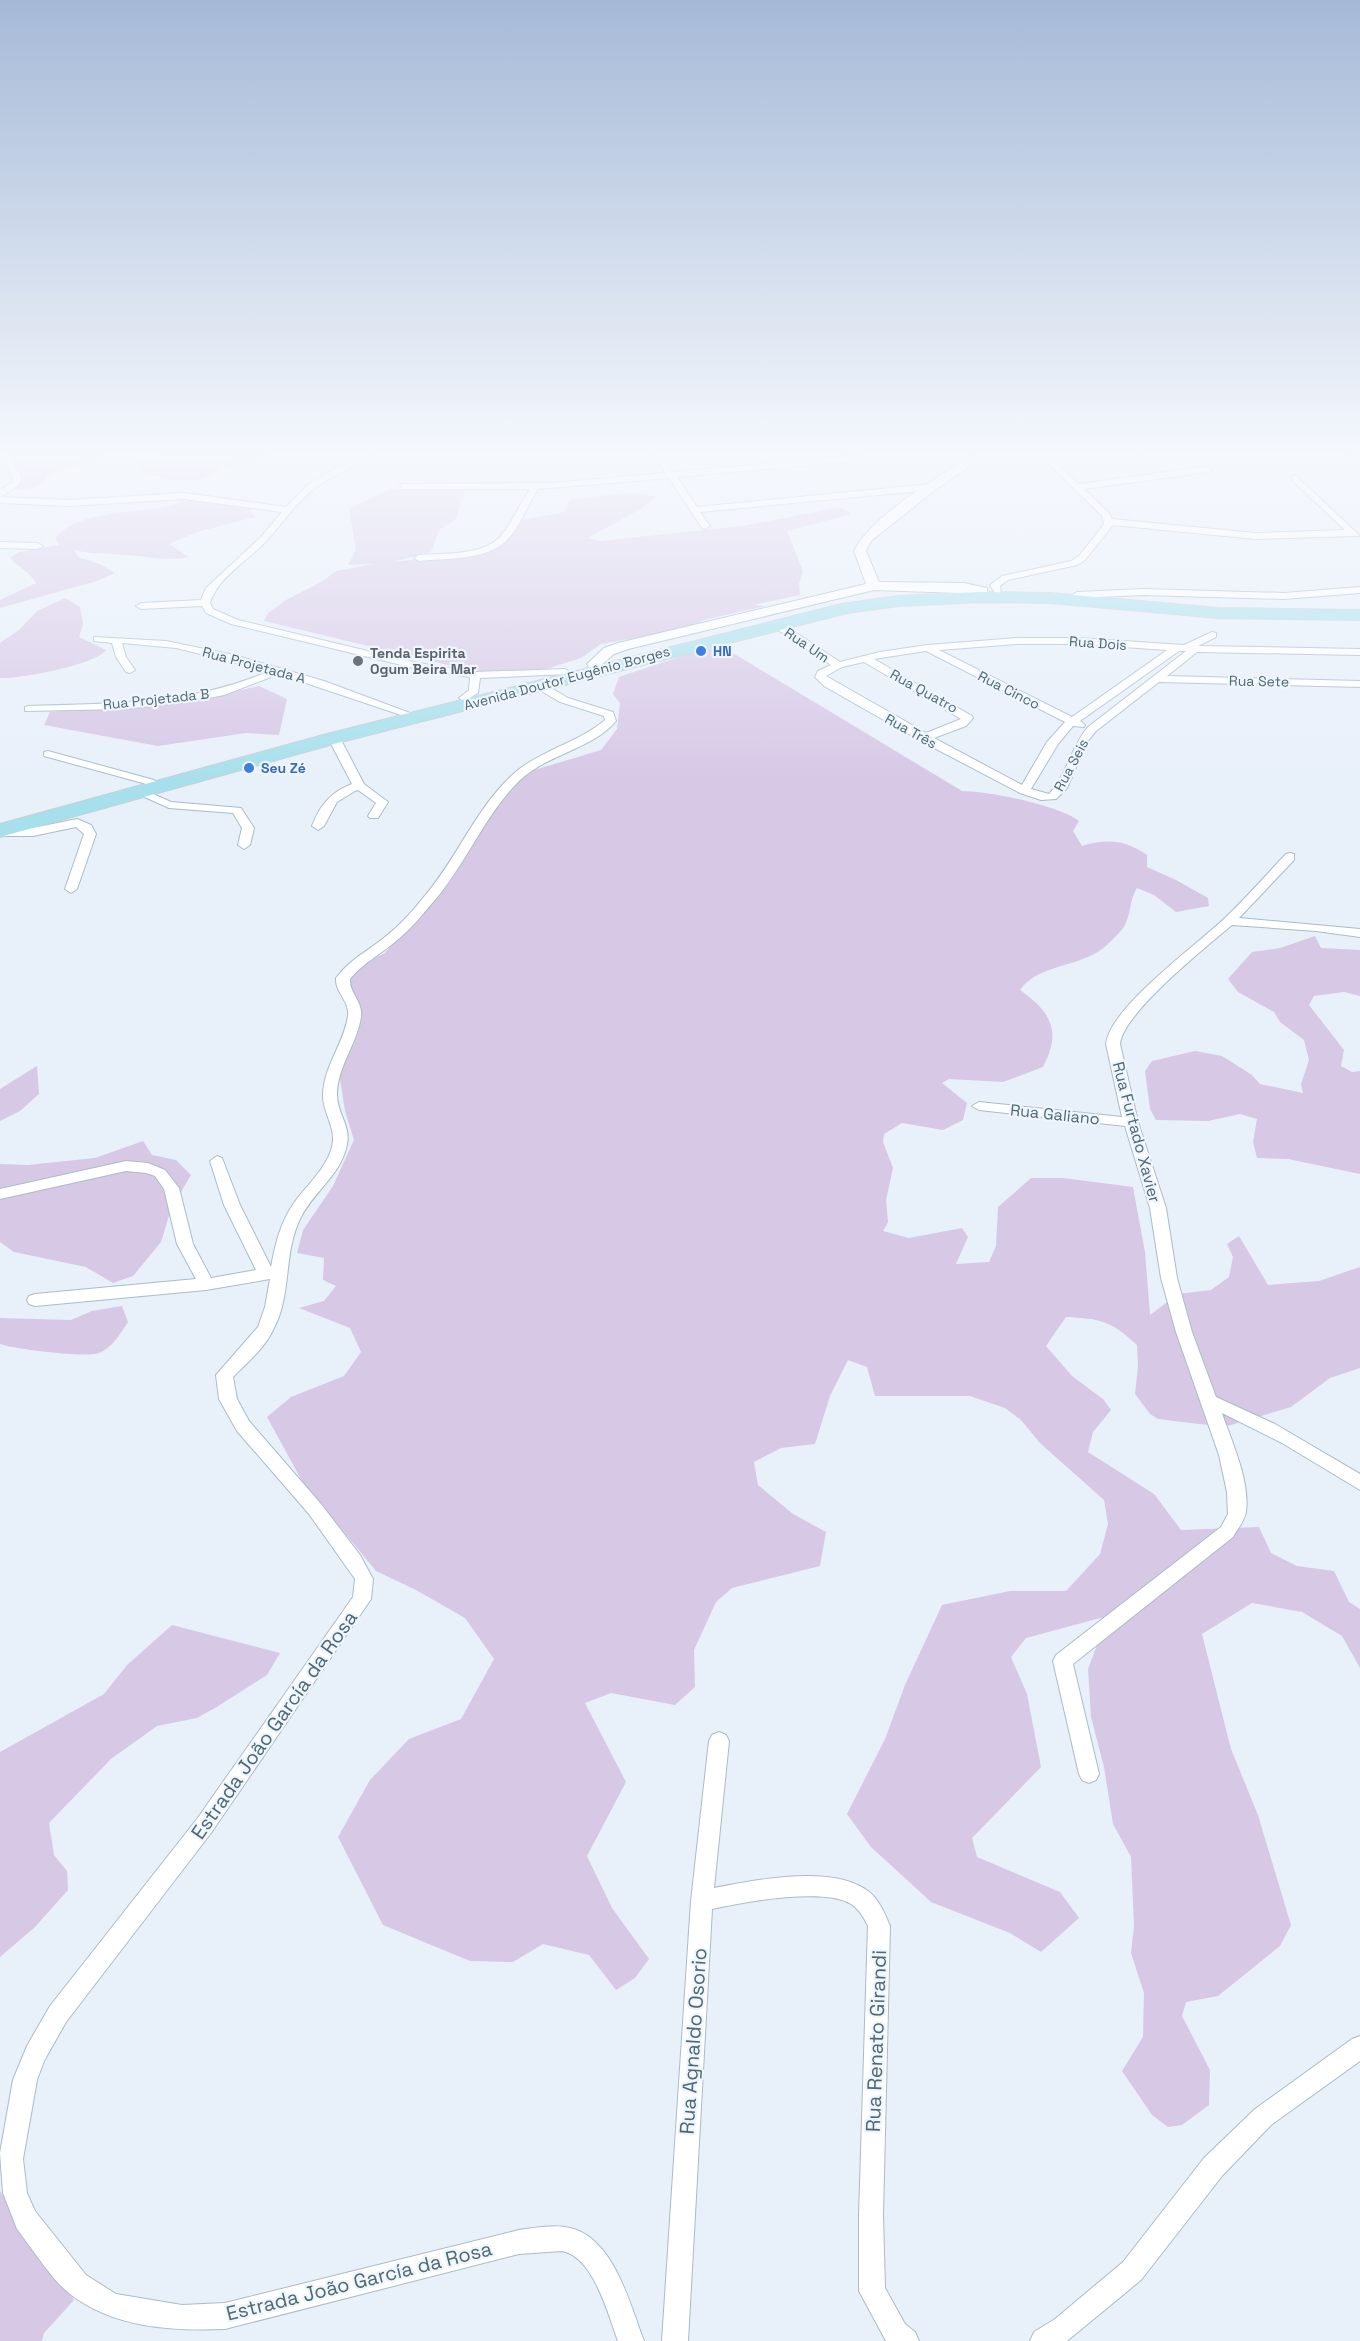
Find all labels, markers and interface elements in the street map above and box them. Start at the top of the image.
street label: Rua Um [781,623,833,667]
street label: Rua Dois [1069,632,1127,654]
street label: Avenida Doutor Eugênio Borges [462,642,672,714]
place label: HN [713,642,732,660]
street label: Rua Projetada A [200,643,308,687]
place label: Tenda Espirita Ogum Beira Mar [370,644,477,678]
marker: HN [694,644,708,658]
marker: Tenda Espirita Ogum Beira Mar [351,654,365,668]
street label: Rua Quatro [887,665,961,717]
street label: Rua Cinco [975,667,1043,713]
street label: Rua Sete [1229,671,1289,691]
street label: Rua Projetada B [102,684,210,714]
street label: Rua Três [882,709,940,753]
street label: Rua Seis [1050,736,1092,794]
place label: Seu Zé [261,759,306,777]
marker: Seu Zé [242,761,256,775]
street label: Rua Furtado Xavier [1108,1059,1165,1205]
street label: Rua Galiano [1009,1099,1101,1130]
street label: Estrada João García da Rosa [185,1606,363,1844]
street label: Rua Agnaldo Osorio [674,1947,712,2135]
street label: Rua Renato Girandi [860,1949,892,2133]
street label: Estrada João García da Rosa [223,2235,495,2327]

